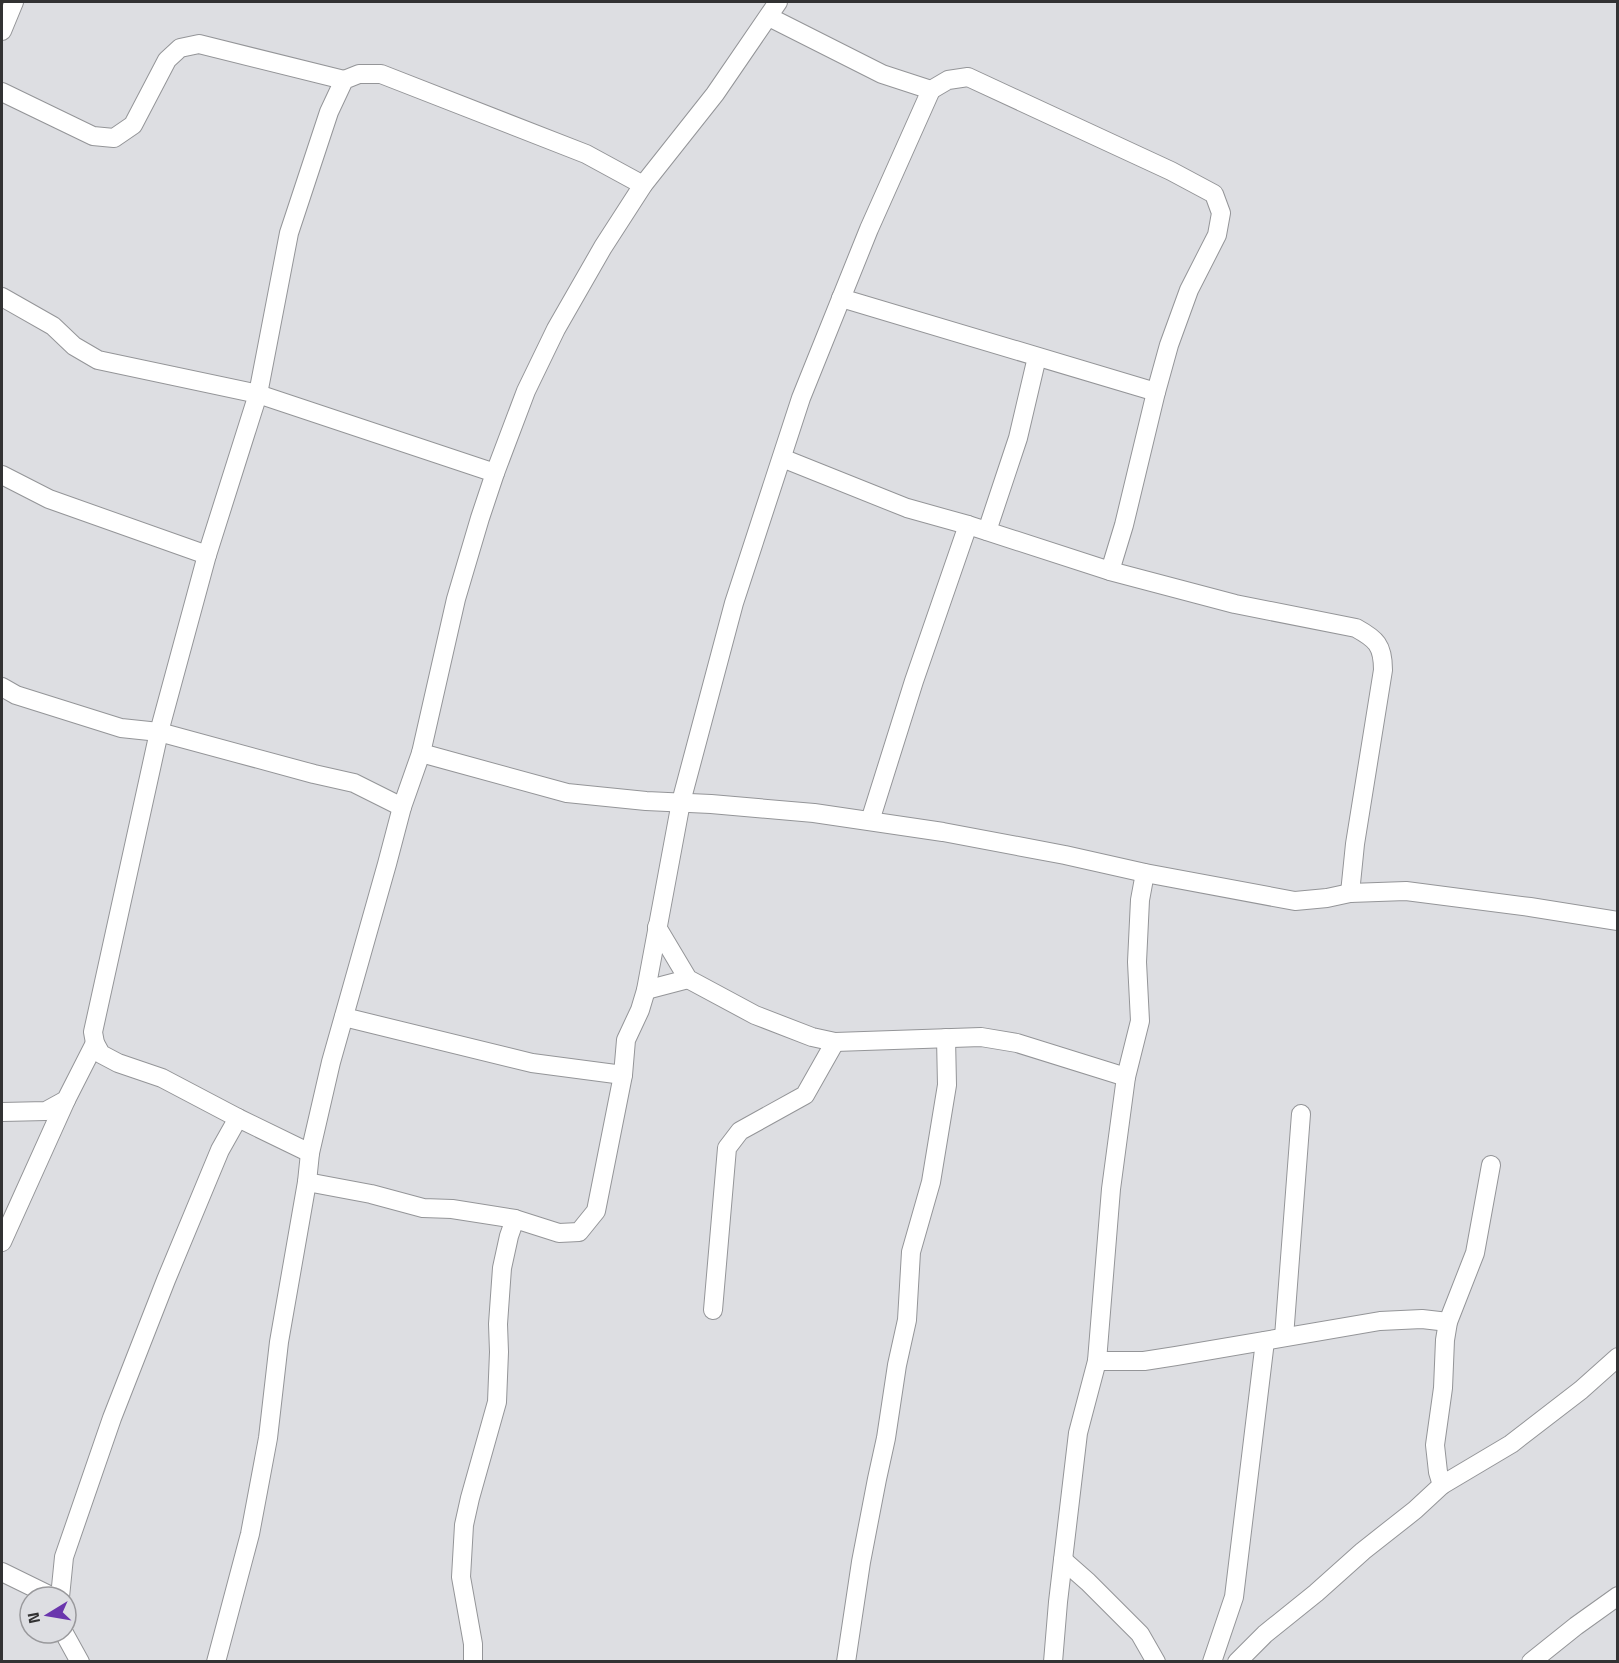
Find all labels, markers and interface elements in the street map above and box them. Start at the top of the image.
north arrow [18,1585,78,1645]
text: N [20,1610,46,1626]

